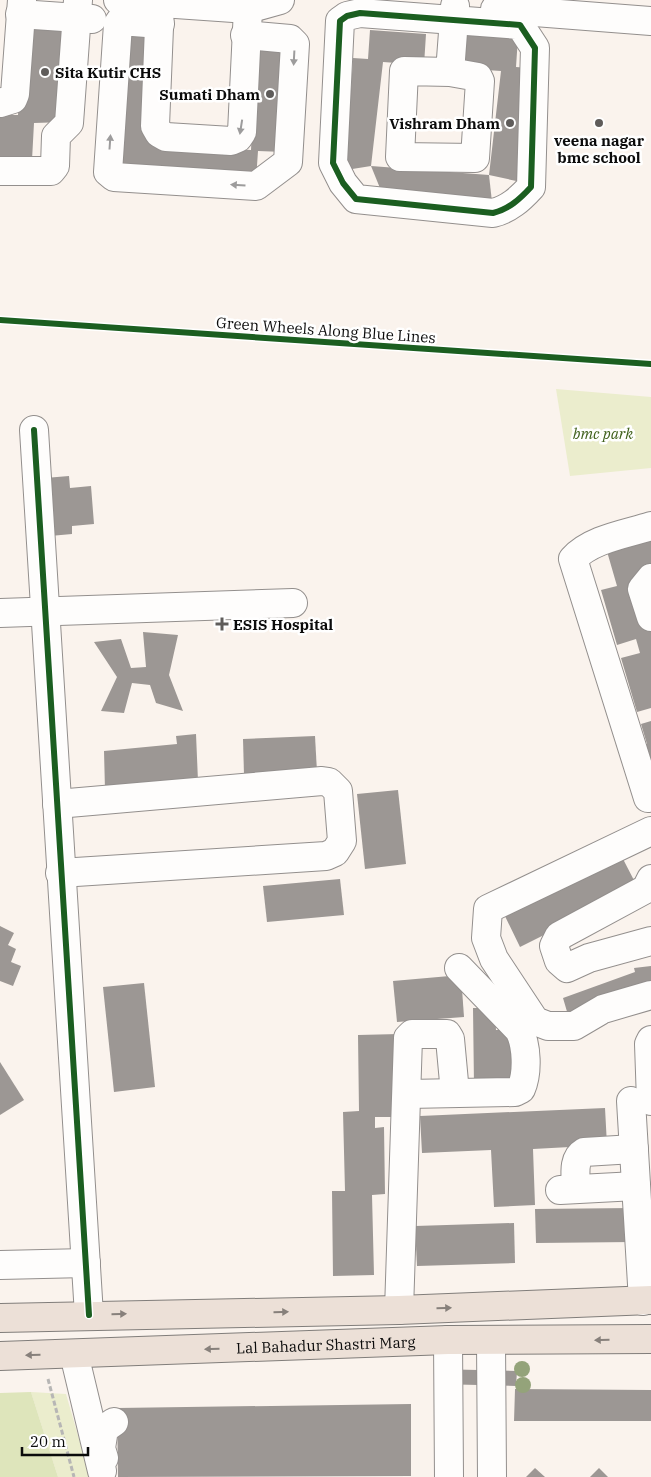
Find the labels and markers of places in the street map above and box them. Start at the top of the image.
place label: Sita Kutir CHS [55,63,161,82]
marker: Sita Kutir CHS [39,66,51,78]
place label: Sumati Dham [159,85,260,104]
marker: Sumati Dham [264,88,276,100]
place label: Vishram Dham [389,114,500,133]
marker: Vishram Dham [504,117,516,129]
marker: veena nagar bmc school [593,117,605,129]
place label: veena nagar bmc school [554,131,645,167]
place label: ESIS Hospital [233,615,333,634]
marker: ESIS Hospital [215,617,229,631]

